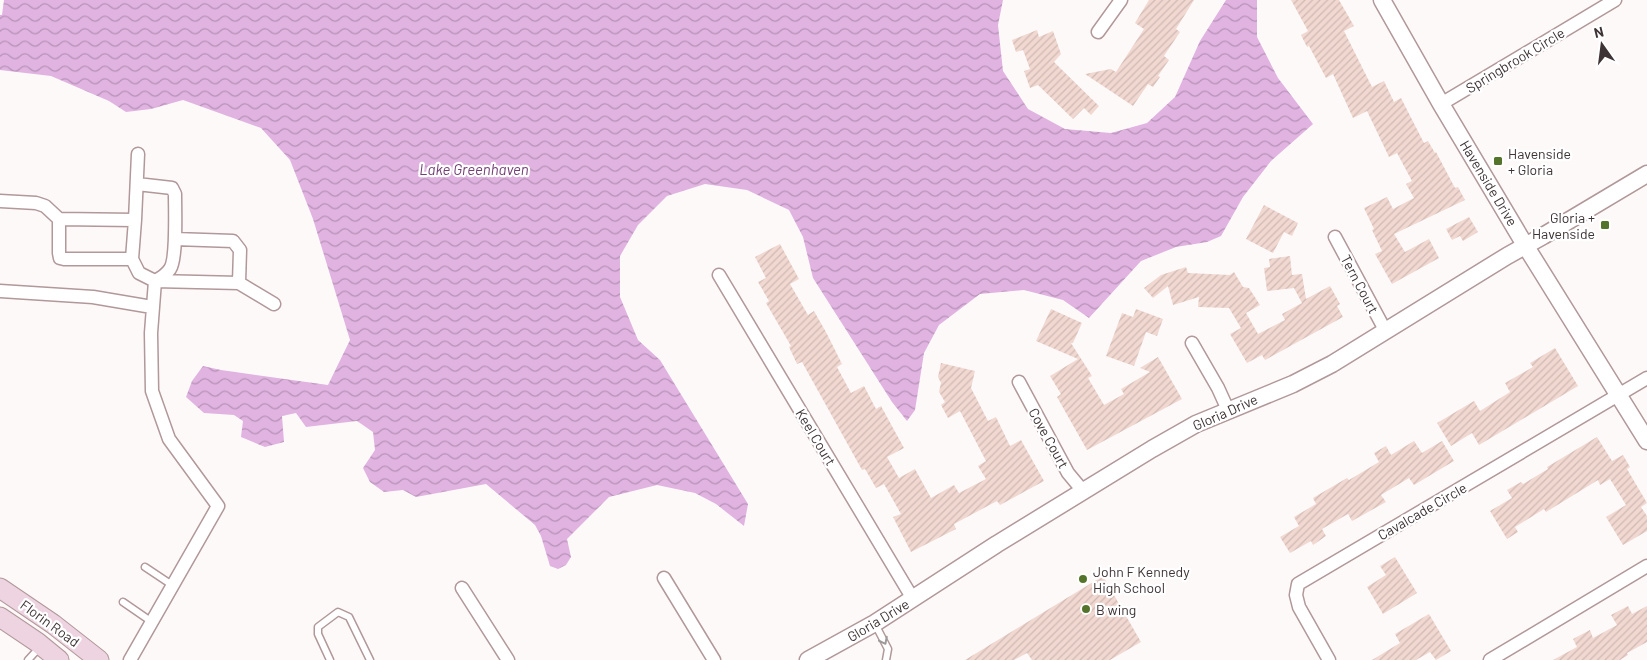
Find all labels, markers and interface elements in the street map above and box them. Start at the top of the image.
north arrow [1577,20,1627,70]
text: N [1592,23,1605,41]
street label: Springbrook Circle [1462,24,1568,96]
street label: Havenside Drive [1457,137,1521,229]
place label: Havenside + Gloria [1508,145,1571,178]
marker: Havenside + Gloria [1492,155,1504,167]
water label: Lake Greenhaven [419,160,529,178]
place label: Gloria + Havenside [1532,209,1595,242]
marker: Gloria + Havenside [1599,219,1611,231]
street label: Tern Court [1337,252,1383,316]
street label: Gloria Drive [1190,390,1260,434]
street label: Keel Court [792,405,840,469]
street label: Cove Court [1025,405,1073,471]
street label: Cavalcade Circle [1375,479,1469,543]
place label: John F Kennedy High School [1093,563,1190,596]
marker: John F Kennedy High School [1077,573,1089,585]
street label: Gloria Drive [844,595,912,645]
street label: Florin Road [17,596,83,650]
place label: B wing [1096,601,1136,618]
marker: B wing [1080,603,1092,615]
one-way arrow [878,636,888,645]

